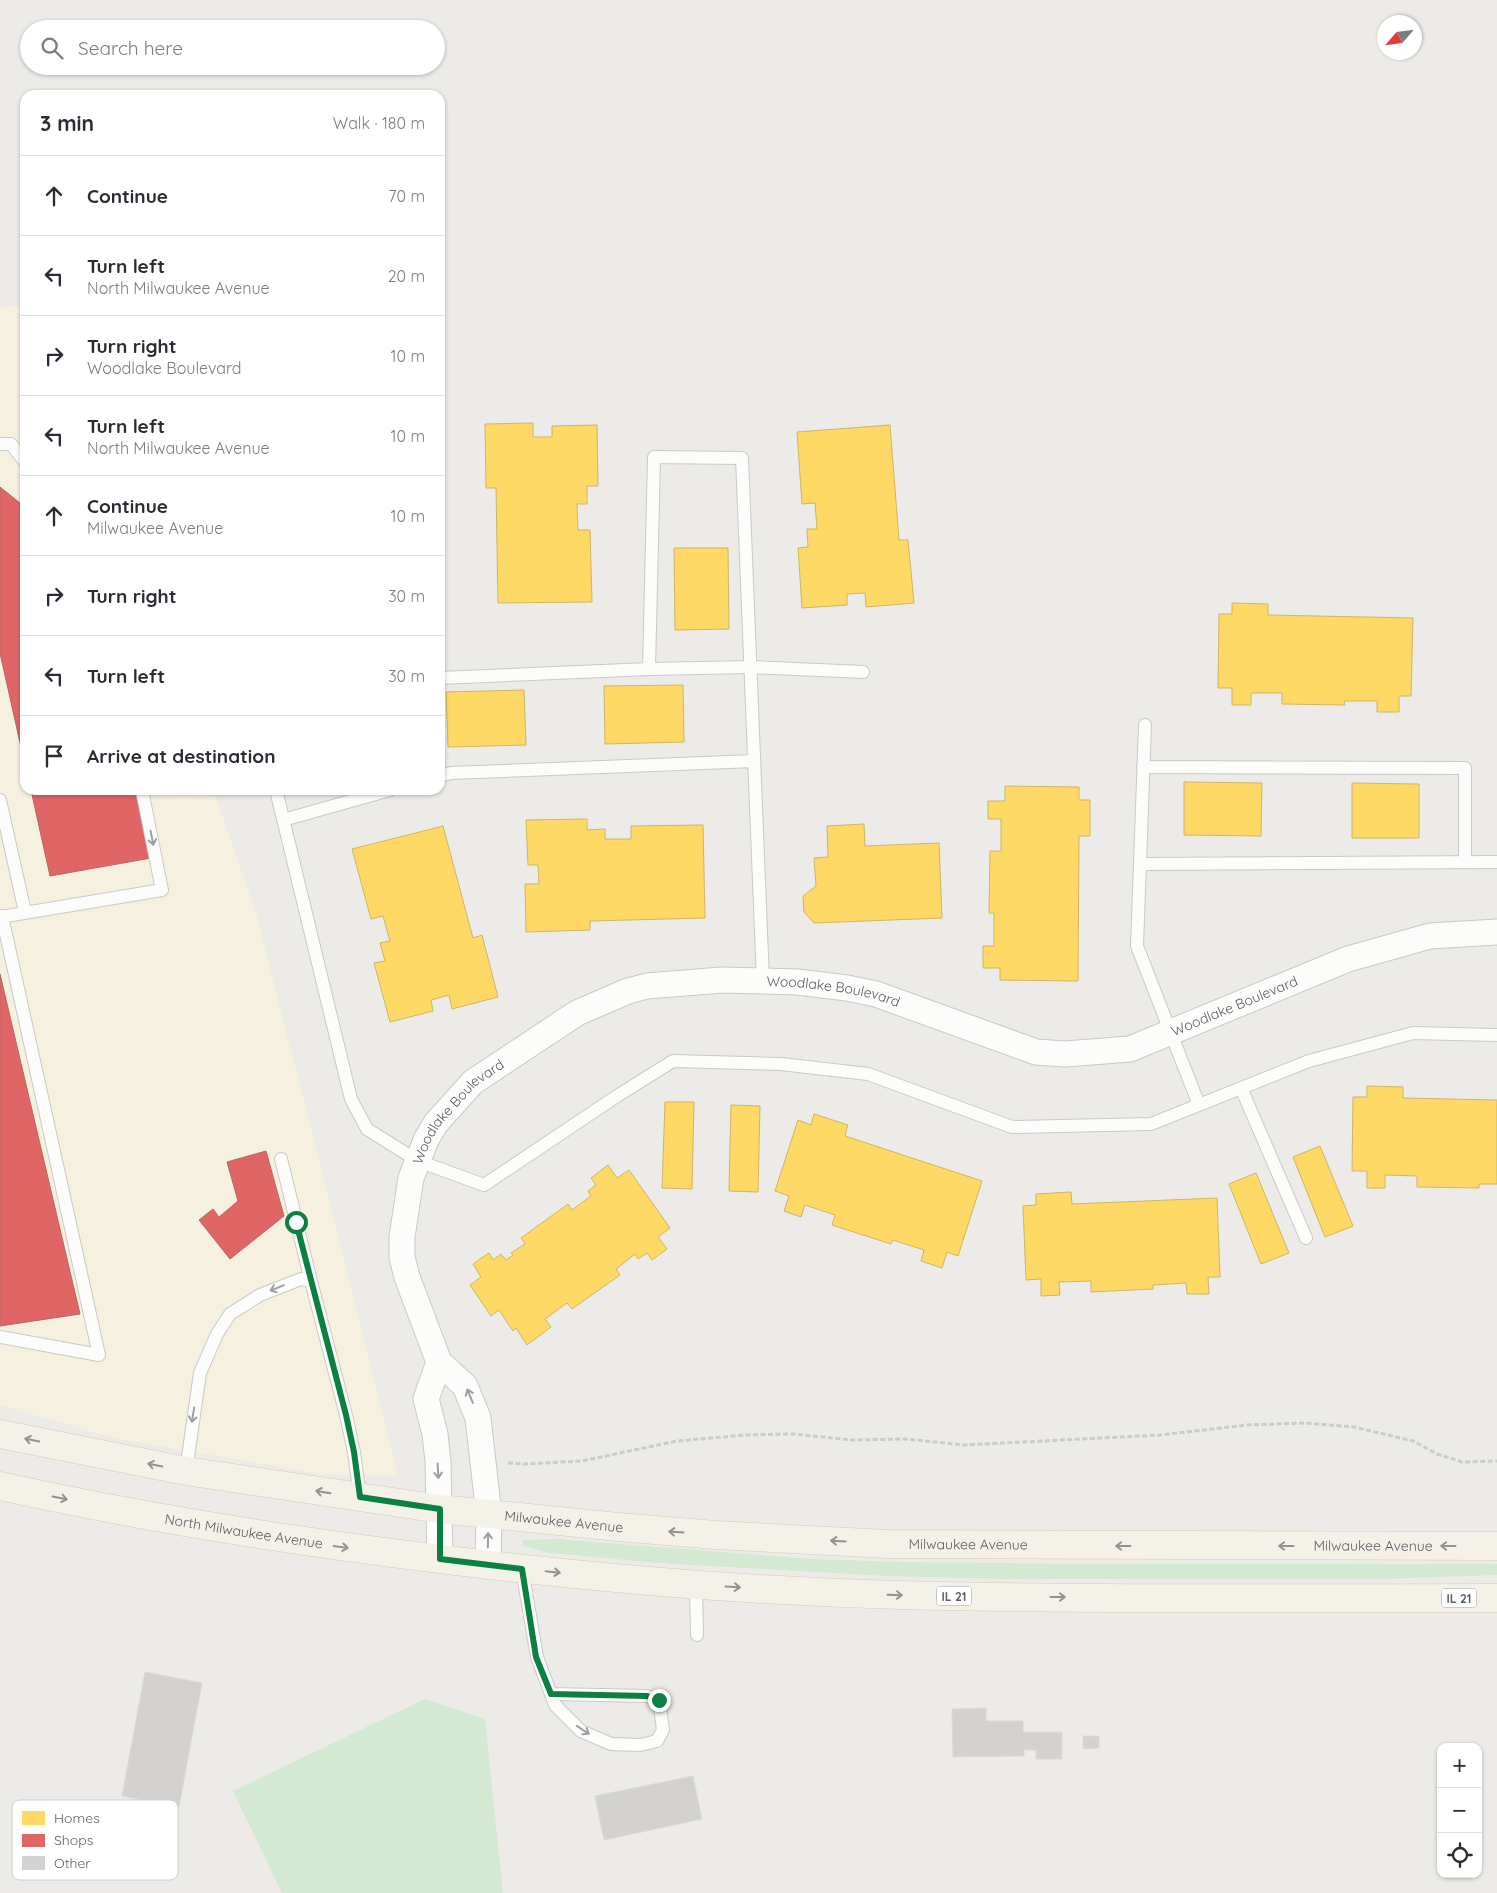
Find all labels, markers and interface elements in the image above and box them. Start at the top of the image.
north arrow [1377,15,1422,60]
search box [20,20,445,75]
icon: search [38,34,66,62]
text: Search here [78,36,183,60]
text: 3 min [40,110,94,136]
text: Walk · 180 m [333,113,425,133]
icon: ahead [40,182,68,210]
text: Continue [87,184,168,208]
text: 70 m [388,186,425,206]
text: Turn left [87,254,165,278]
icon: left [40,262,68,290]
text: 20 m [388,266,425,286]
text: North Milwaukee Avenue [87,278,270,298]
text: Turn right [87,334,176,358]
icon: right [40,342,68,370]
text: 10 m [391,346,425,366]
text: Woodlake Boulevard [87,358,242,378]
text: Turn left [87,414,165,438]
icon: left [40,422,68,450]
text: 10 m [391,426,425,446]
text: North Milwaukee Avenue [87,438,270,458]
text: Continue [87,494,168,518]
icon: ahead [40,502,68,530]
text: 10 m [391,506,425,526]
text: Milwaukee Avenue [87,518,223,538]
icon: right [40,582,68,610]
text: Turn right [87,584,176,608]
text: 30 m [388,586,425,606]
icon: left [40,662,68,690]
text: Turn left [87,664,165,688]
text: 30 m [388,666,425,686]
icon: arrive [40,742,68,770]
text: Arrive at destination [87,744,276,768]
one-way arrow [147,829,157,845]
street label: Woodlake Boulevard [766,972,903,1011]
street label: Woodlake Boulevard [1168,972,1300,1040]
street label: Woodlake Boulevard [408,1055,507,1167]
route start [285,1211,308,1234]
one-way arrow [270,1284,285,1294]
one-way arrow [465,1389,474,1404]
one-way arrow [188,1407,198,1423]
one-way arrow [24,1435,40,1445]
one-way arrow [147,1459,163,1469]
one-way arrow [434,1463,443,1479]
one-way arrow [315,1486,331,1496]
one-way arrow [52,1494,68,1504]
street label: Milwaukee Avenue [504,1507,624,1536]
street label: North Milwaukee Avenue [163,1510,324,1553]
one-way arrow [668,1527,684,1536]
one-way arrow [483,1532,493,1548]
street label: Milwaukee Avenue [908,1535,1028,1553]
street label: Milwaukee Avenue [1313,1536,1433,1555]
one-way arrow [830,1537,846,1546]
one-way arrow [1116,1541,1132,1551]
one-way arrow [1278,1541,1294,1551]
one-way arrow [1441,1541,1457,1551]
one-way arrow [333,1542,349,1552]
one-way arrow [545,1567,561,1577]
one-way arrow [725,1582,741,1591]
road number: IL 21 [936,1586,972,1605]
road number: IL 21 [1442,1589,1476,1608]
one-way arrow [887,1590,903,1599]
one-way arrow [1049,1592,1065,1602]
route end [648,1689,671,1712]
one-way arrow [576,1724,590,1735]
map controls [1437,1743,1482,1878]
button: + [1437,1743,1482,1788]
button: − [1437,1788,1482,1833]
legend [12,1800,178,1880]
text: Homes [54,1809,100,1827]
text: Shops [54,1831,93,1849]
button: locate [1437,1833,1482,1878]
text: Other [54,1854,91,1872]

